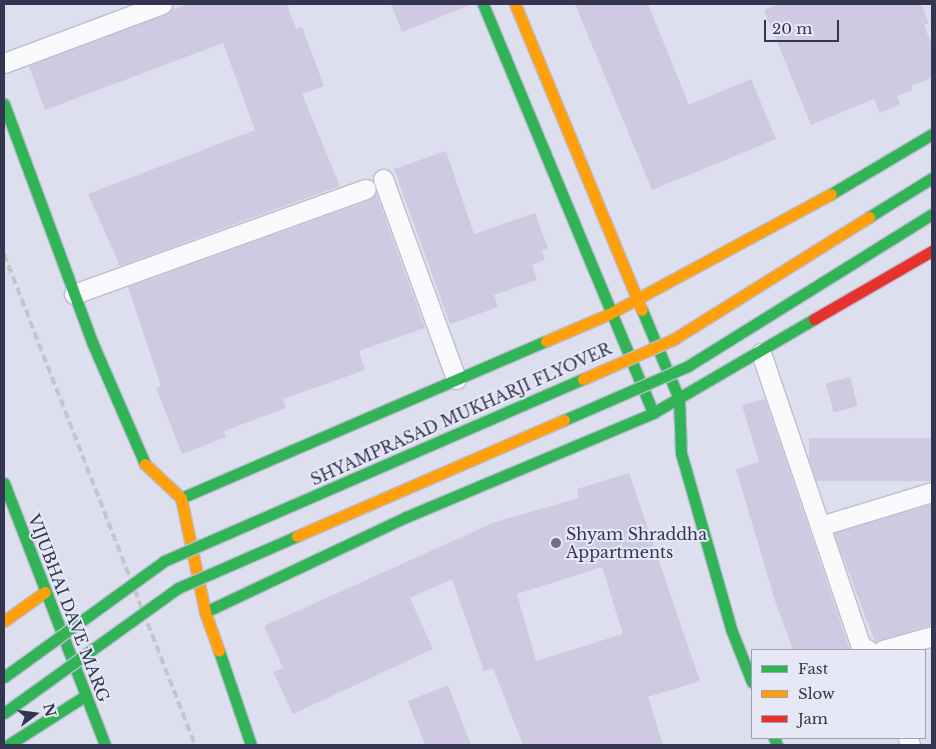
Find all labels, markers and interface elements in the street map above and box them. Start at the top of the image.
scale bar [766,10,841,42]
text: 20 m [772,19,812,38]
street label: SHYAMPRASAD MUKHARJI FLYOVER [308,339,614,489]
street label: VIJUBHAI DAVE MARG [24,511,114,705]
place label: Shyam Shraddha Appartments [566,524,707,562]
marker: Shyam Shraddha Appartments [550,537,562,549]
legend [751,649,926,739]
text: Fast [798,659,828,678]
text: Slow [798,684,835,703]
north arrow [10,689,60,739]
text: N [39,701,60,719]
text: Jam [798,709,828,728]

